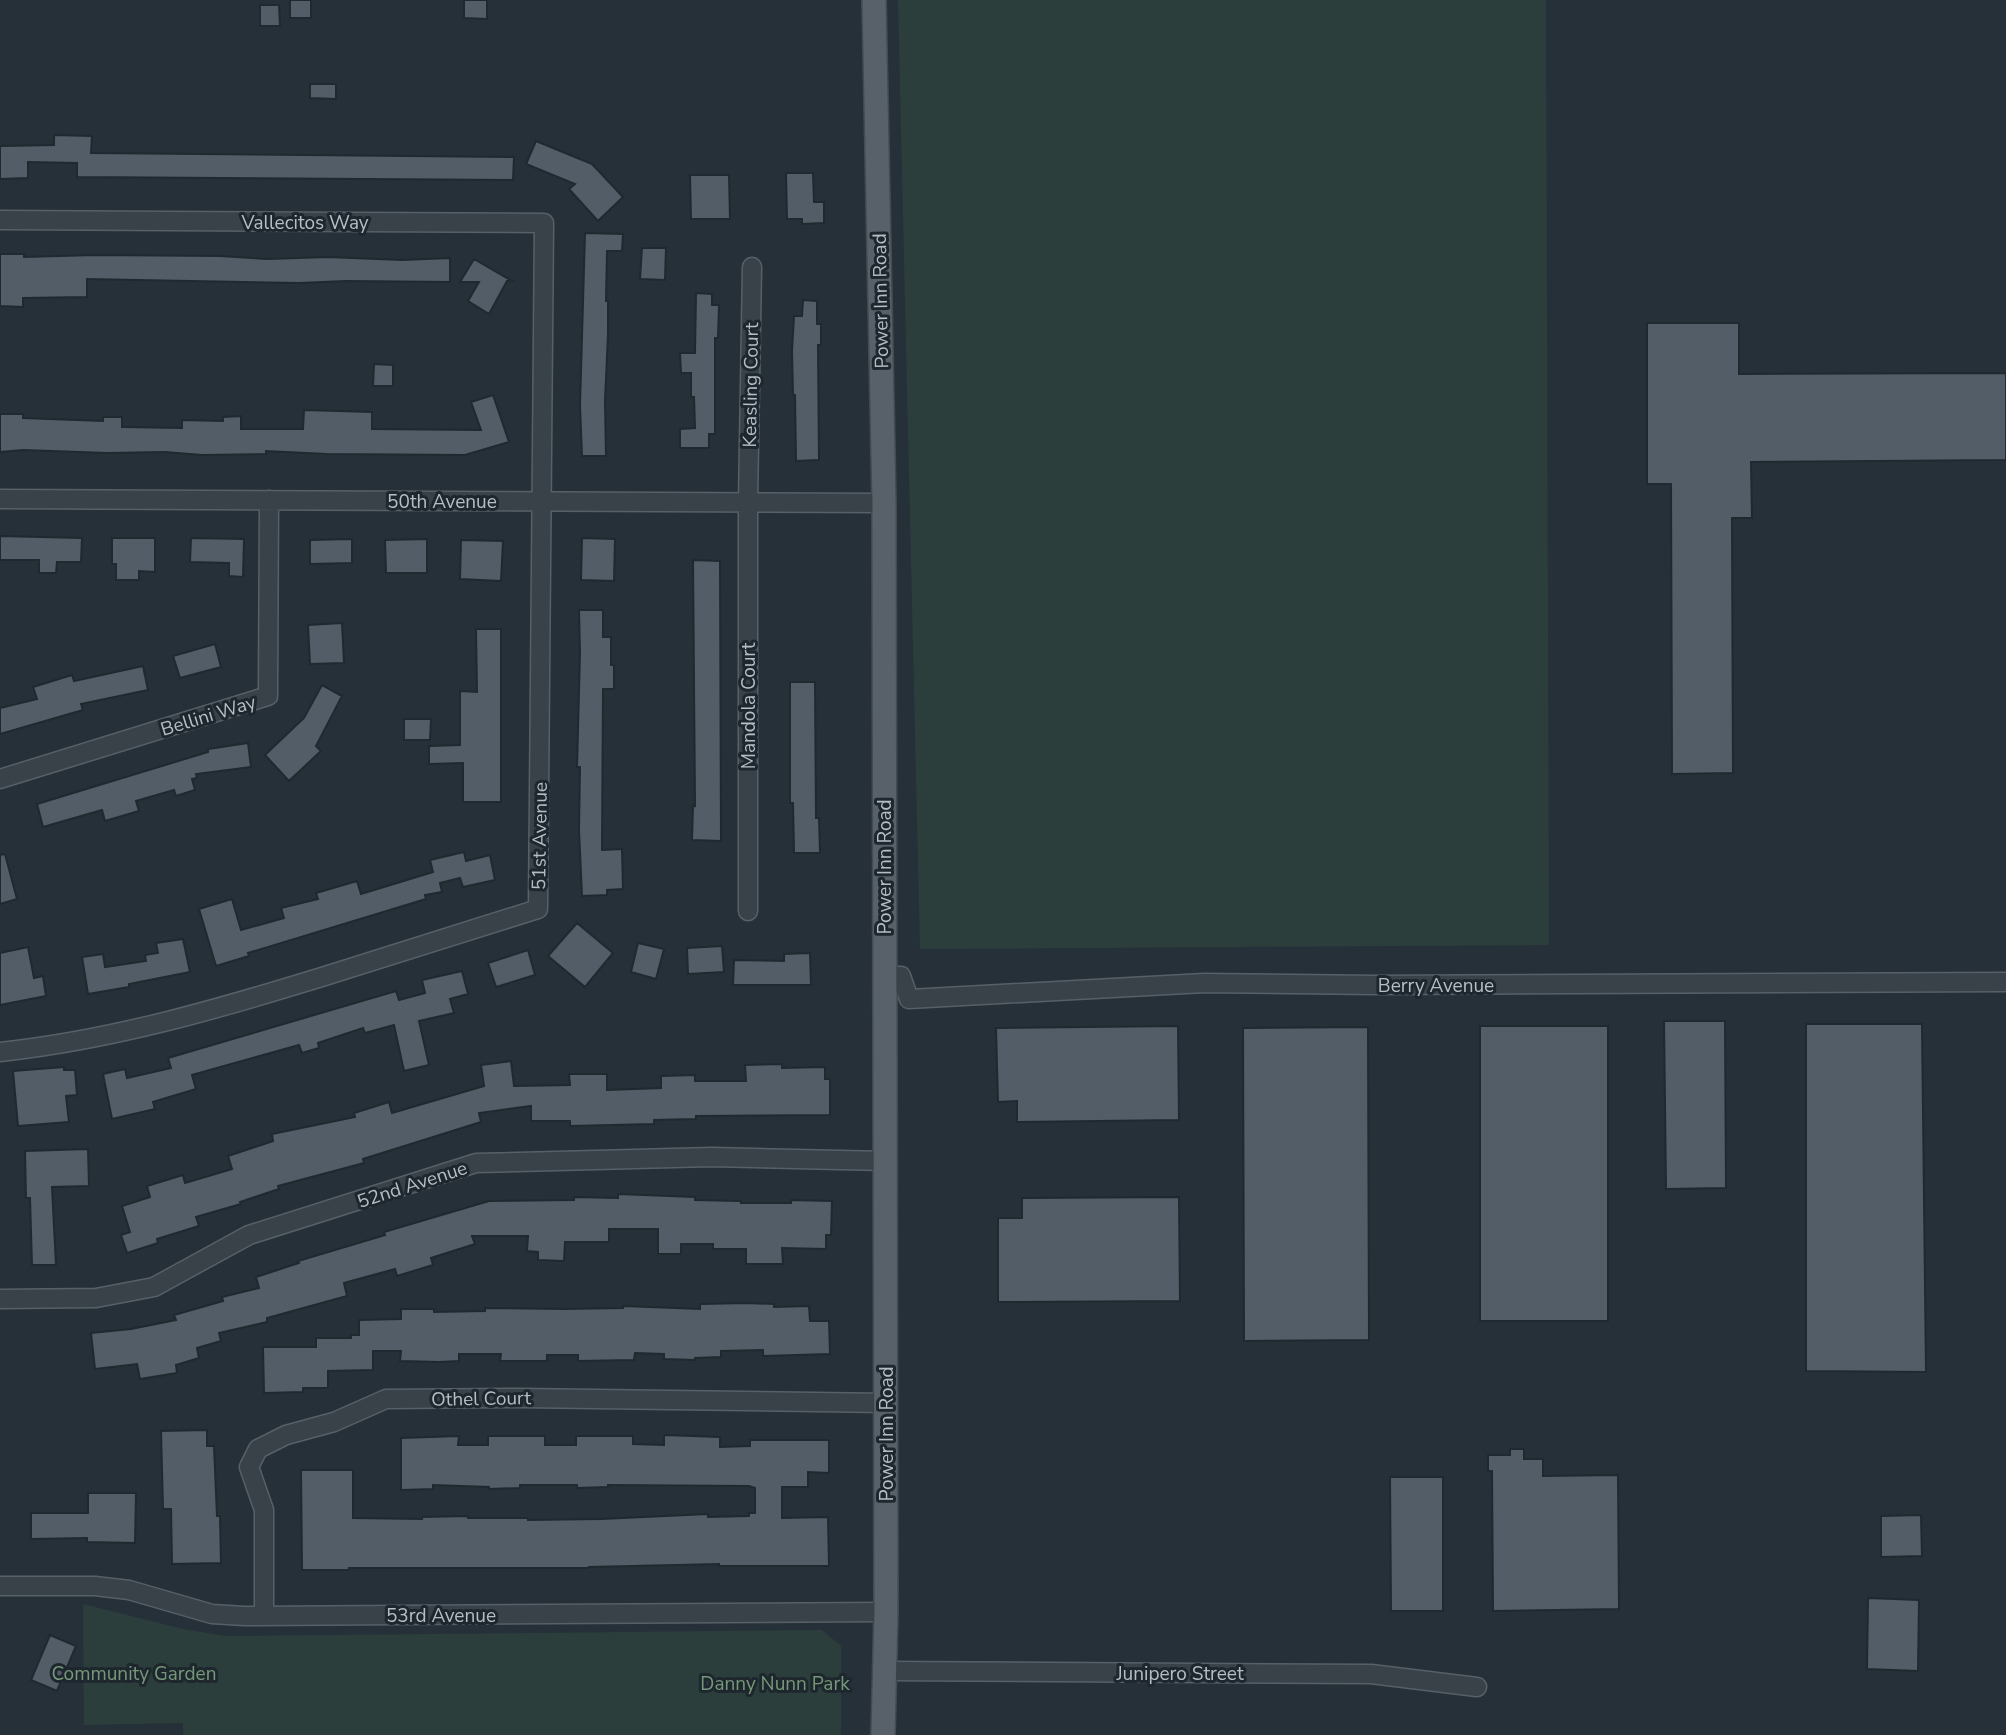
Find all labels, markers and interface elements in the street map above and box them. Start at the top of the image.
street label: Vallecitos Way [240,210,369,236]
street label: Power Inn Road [867,233,895,369]
street label: Keasling Court [737,322,765,448]
street label: 50th Avenue [387,489,497,515]
street label: Mandola Court [736,642,762,769]
street label: Bellini Way [158,689,259,743]
street label: 51st Avenue [526,782,554,890]
street label: Power Inn Road [872,799,898,935]
street label: Berry Avenue [1378,973,1494,999]
street label: 52nd Avenue [354,1155,471,1215]
street label: Power Inn Road [874,1366,900,1502]
street label: Othel Court [431,1385,532,1413]
street label: 53rd Avenue [386,1603,496,1629]
park label: Community Garden [51,1661,217,1687]
street label: Junipero Street [1115,1661,1244,1687]
park label: Danny Nunn Park [700,1671,850,1697]

